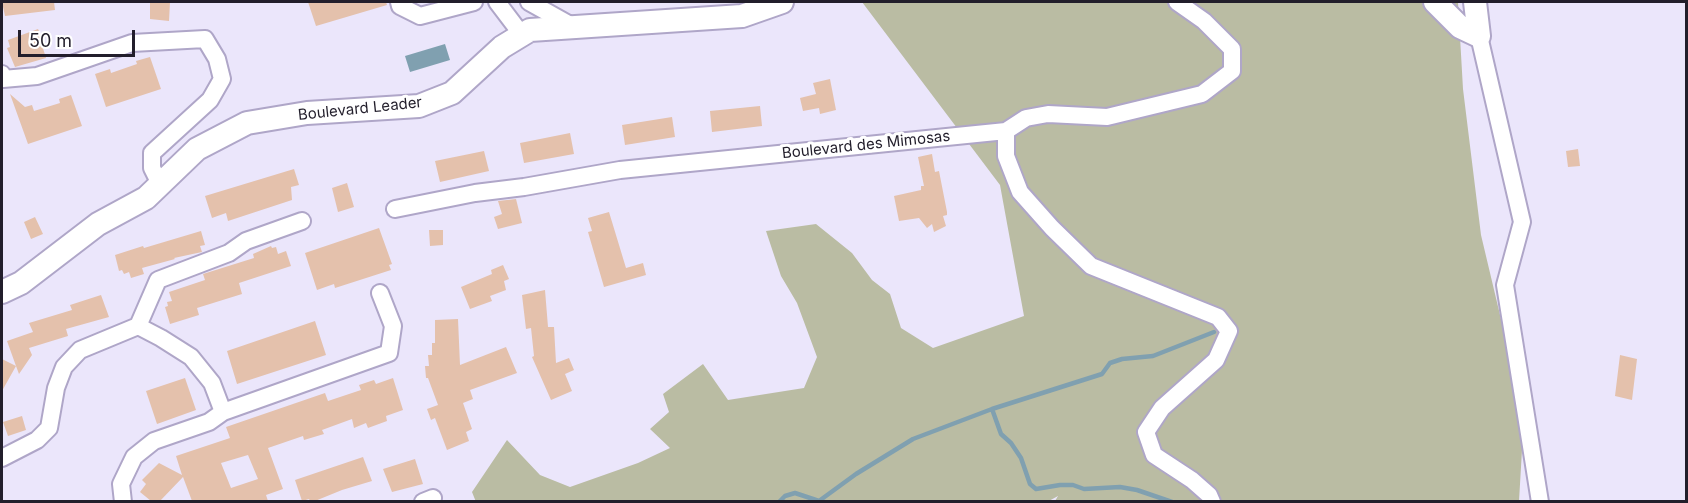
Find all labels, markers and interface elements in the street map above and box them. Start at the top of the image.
scale bar [21,18,138,56]
text: 50 m [29,30,72,51]
street label: Boulevard Leader [297,94,423,124]
street label: Boulevard des Mimosas [781,127,951,163]

